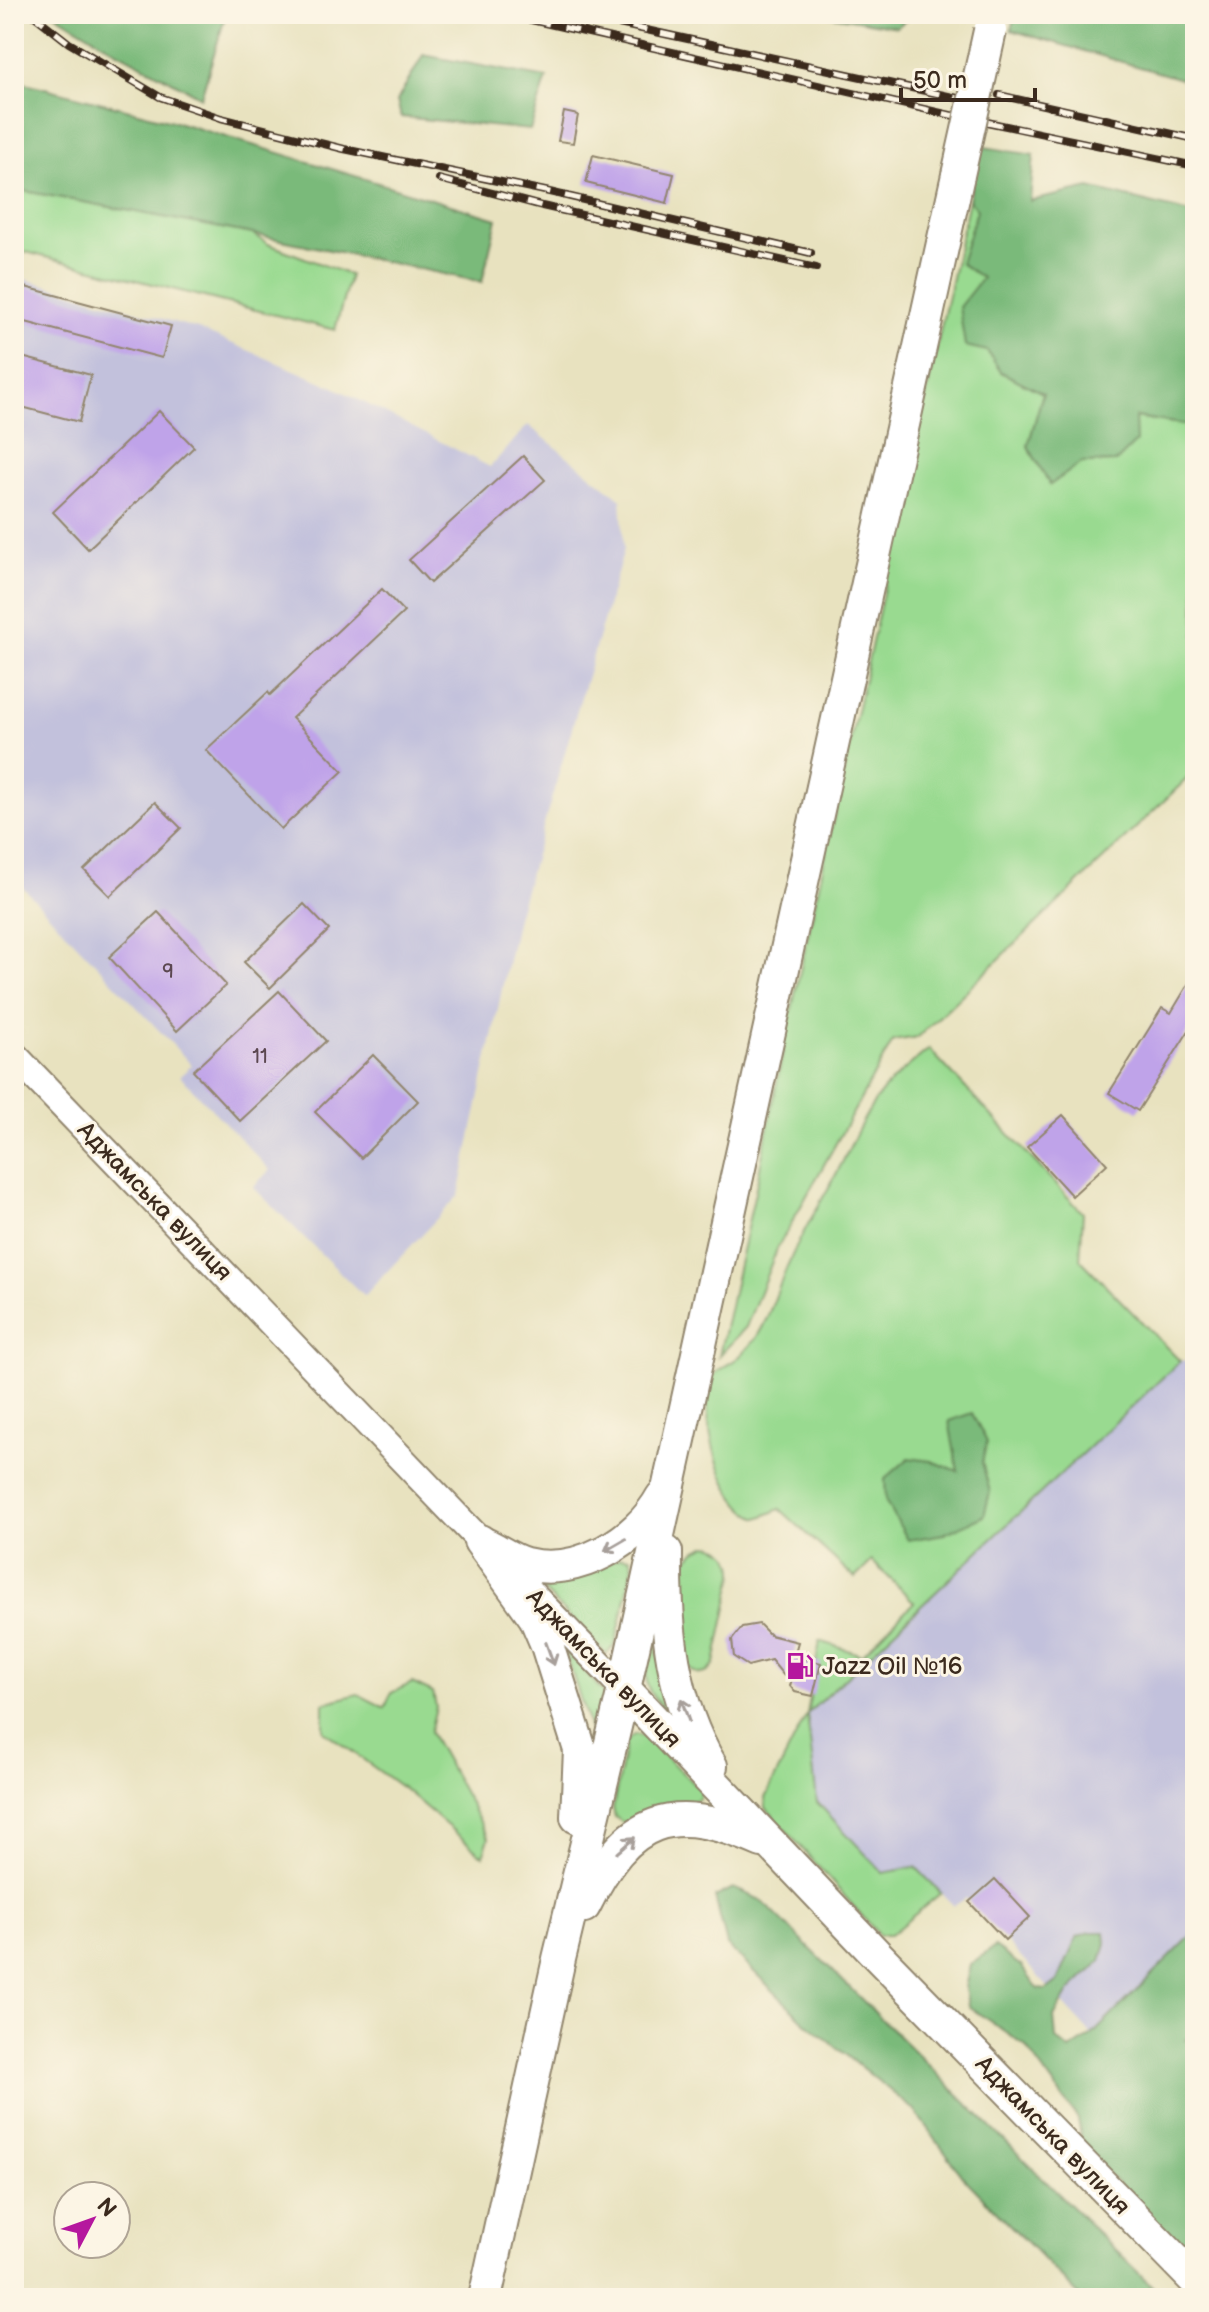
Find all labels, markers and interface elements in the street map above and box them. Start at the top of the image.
scale bar [901,52,1035,102]
text: 50 m [913,66,967,95]
house number: 9 [162,960,174,984]
house number: 11 [252,1045,268,1069]
street label: Аджамська вулиця [71,1115,238,1287]
one-way arrow [604,1537,627,1553]
street label: Аджамська вулиця [520,1582,687,1754]
one-way arrow [544,1642,559,1667]
fuel station icon: Jazz Oil №16 [785,1651,815,1681]
place label: Jazz Oil №16 [822,1652,963,1681]
one-way arrow [677,1698,692,1723]
one-way arrow [615,1836,635,1854]
street label: Аджамська вулиця [969,2049,1136,2221]
north arrow [52,2180,132,2260]
text: N [90,2193,122,2223]

